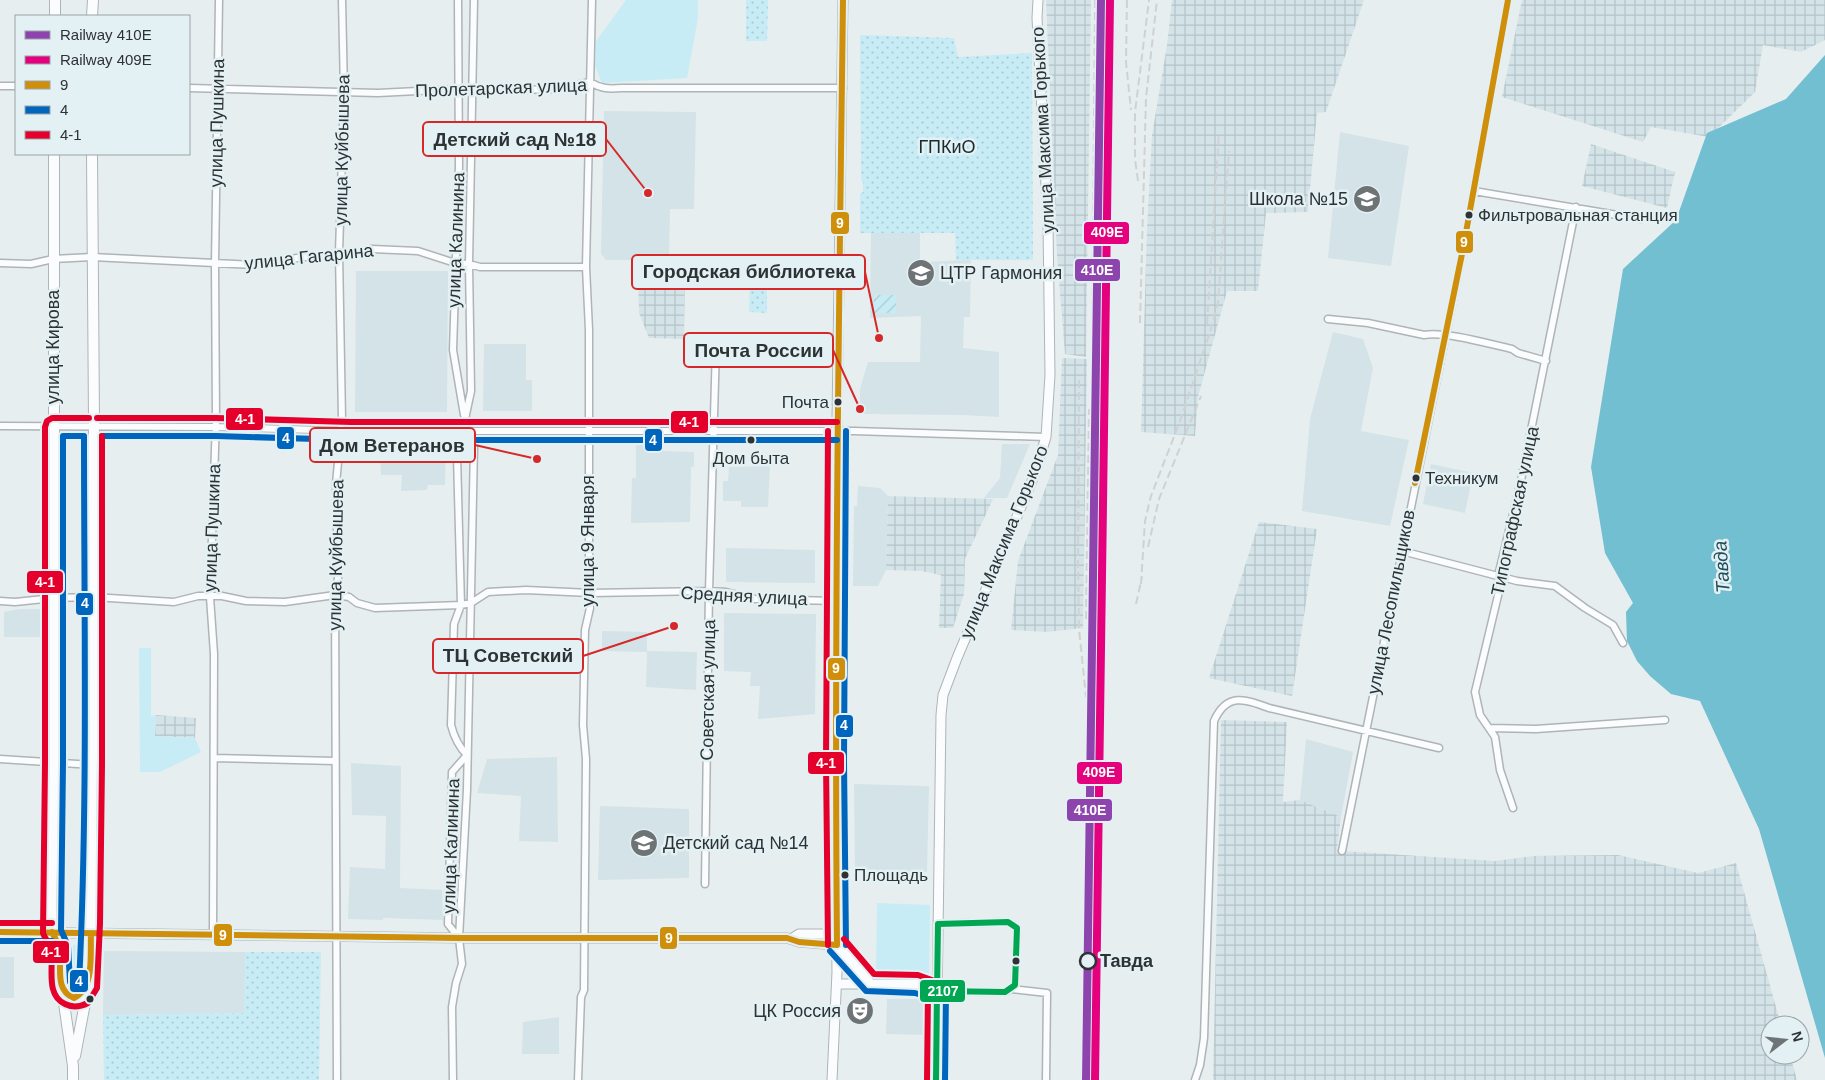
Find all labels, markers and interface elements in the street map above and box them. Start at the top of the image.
legend [15,15,190,155]
text: Railway 410E [60,26,152,43]
street label: улица Максима Горького [1028,26,1058,234]
text: Railway 409E [60,51,152,68]
street label: улица Пушкина [206,57,228,188]
street label: улица Куйбышева [331,73,353,226]
street label: Пролетарская улица [415,75,588,101]
text: 9 [60,76,68,93]
text: 4 [60,101,68,118]
callout: Детский сад №18 [423,122,606,156]
text: 4-1 [60,126,82,143]
text: Детский сад №18 [434,129,596,150]
park label: ГПКиО [918,137,976,157]
street label: улица Калинина [444,171,468,308]
school or university icon: Школа №15 [1352,184,1382,214]
place label: Школа №15 [1249,189,1348,209]
place label: Фильтровальная станция [1478,206,1678,225]
marker: Фильтровальная станция [1464,210,1474,220]
line badge: 9 [830,211,850,235]
text: 9 [836,215,844,231]
line badge: 409E [1083,221,1130,245]
text: 409E [1091,224,1123,240]
line badge: 9 [1455,230,1474,254]
text: 9 [1460,234,1468,250]
street label: улица Гагарина [244,240,375,274]
callout: Городская библиотека [632,255,865,289]
school or university icon: ЦТР Гармония [906,258,936,288]
line badge: 410E [1074,258,1121,282]
text: Городская библиотека [643,261,856,282]
text: 410E [1081,262,1113,278]
place label: ЦТР Гармония [940,263,1062,283]
street label: улица Кирова [43,289,63,404]
callout: Почта России [684,333,833,367]
text: Почта России [694,340,824,361]
place label: Почта [782,393,830,412]
marker: Почта [833,397,843,407]
line badge: 4-1 [225,407,264,431]
line badge: 4-1 [670,410,709,434]
text: 4-1 [235,411,255,427]
text: 4-1 [679,414,699,430]
street label: Типографская улица [1487,423,1543,598]
line badge: 4 [276,426,295,450]
callout: Дом Ветеранов [310,428,475,462]
line badge: 4 [644,428,663,452]
text: 4 [282,430,290,446]
text: 4 [649,432,657,448]
text: Дом Ветеранов [319,435,465,456]
marker: Дом быта [746,435,756,445]
street label: улица Максима Горького [956,443,1052,641]
place label: Дом быта [713,449,790,468]
street label: улица Пушкина [200,462,224,593]
place label: Техникум [1425,469,1499,488]
marker: Техникум [1411,473,1421,483]
street label: улица 9 Января [578,475,598,607]
street label: улица Куйбышева [325,478,347,631]
street label: улица Лесопильщиков [1363,508,1419,696]
water label: Тавда [1709,540,1734,594]
line badge: 4-1 [26,570,64,594]
text: 4-1 [35,574,55,590]
street label: Средняя улица [680,583,809,609]
line badge: 4 [75,592,94,616]
text: 4 [81,595,89,611]
street label: Советская улица [697,618,719,761]
callout: ТЦ Советский [433,639,583,673]
text: ТЦ Советский [443,645,573,666]
line badge: 9 [827,657,846,681]
text: 9 [832,660,840,676]
line badge: 4 [835,714,854,738]
text: 4 [840,717,848,733]
line badge: 4-1 [807,751,845,775]
text: 4-1 [816,755,836,771]
line badge: 409E [1076,761,1123,785]
text: 409E [1083,764,1115,780]
street label: улица Калинина [439,777,463,914]
line badge: 410E [1066,798,1113,822]
text: 410E [1074,802,1106,818]
school or university icon: Детский сад №14 [629,828,659,858]
place label: Детский сад №14 [663,833,808,853]
place label: Площадь [854,866,928,885]
marker: Площадь [840,870,850,880]
line badge: 9 [213,923,233,947]
line badge: 9 [659,926,678,950]
text: 9 [219,927,227,943]
text: 9 [665,930,673,946]
line badge: 4-1 [32,940,70,964]
text: 4-1 [41,944,61,960]
place label: Тавда [1100,951,1154,971]
marker: Тавда [1079,952,1097,970]
unlabelled marker [1011,956,1021,966]
line badge: 4 [69,969,89,993]
text: 4 [75,973,83,989]
line badge: 2107 [919,979,966,1003]
text: 2107 [927,983,959,999]
unlabelled marker [85,994,95,1004]
theatre icon: ЦК Россия [845,996,875,1026]
place label: ЦК Россия [753,1001,841,1021]
north arrow [1760,1015,1810,1065]
text: N [1788,1029,1807,1043]

